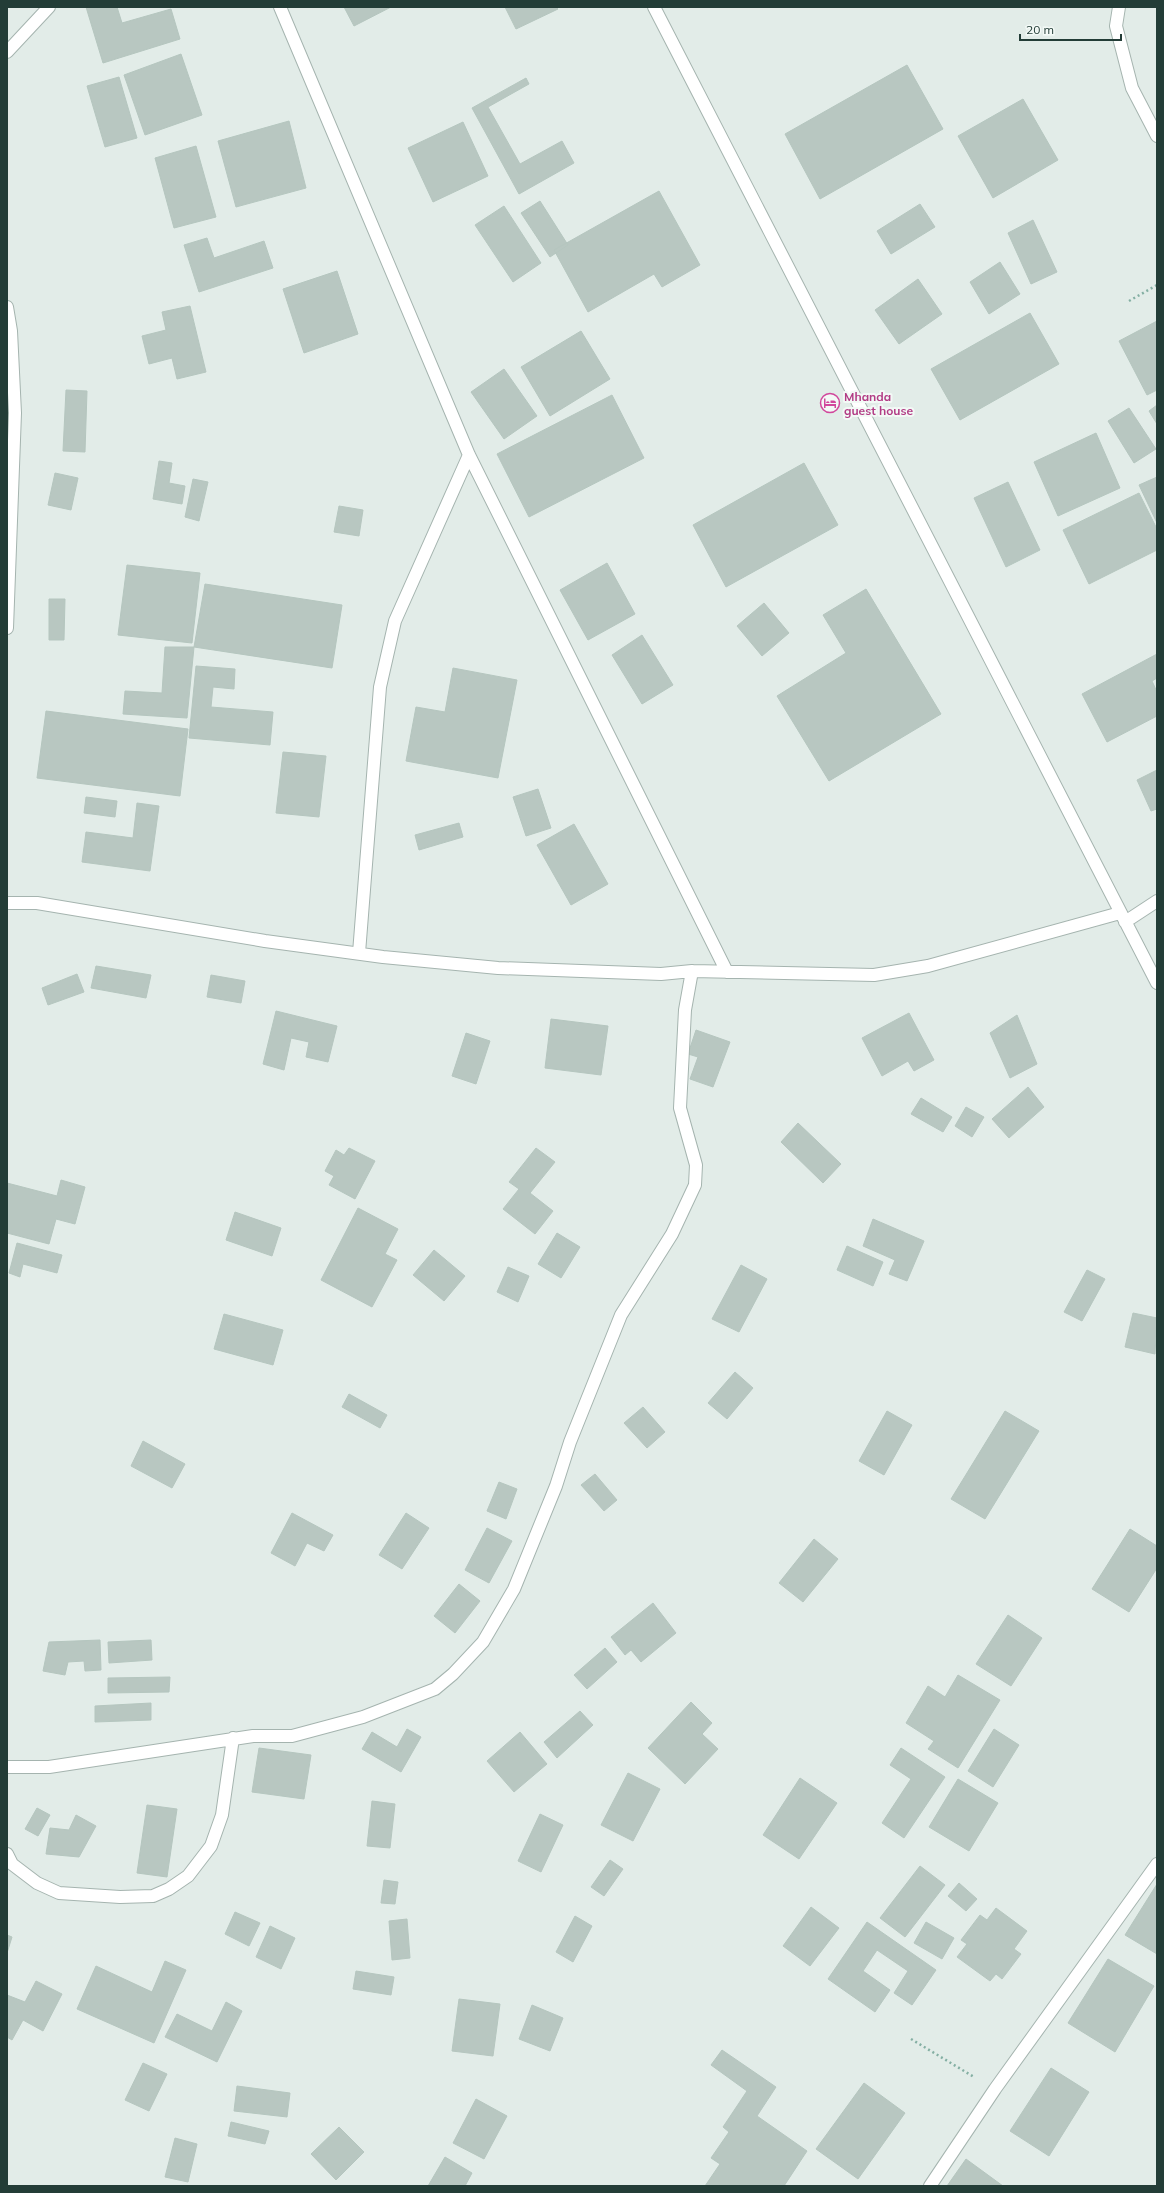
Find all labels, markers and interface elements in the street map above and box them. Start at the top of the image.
scale bar [1020,16,1121,42]
text: 20 m [1026,22,1054,37]
place label: Mhanda guest house [844,389,913,418]
hotel icon: Mhanda guest house [819,392,841,414]

